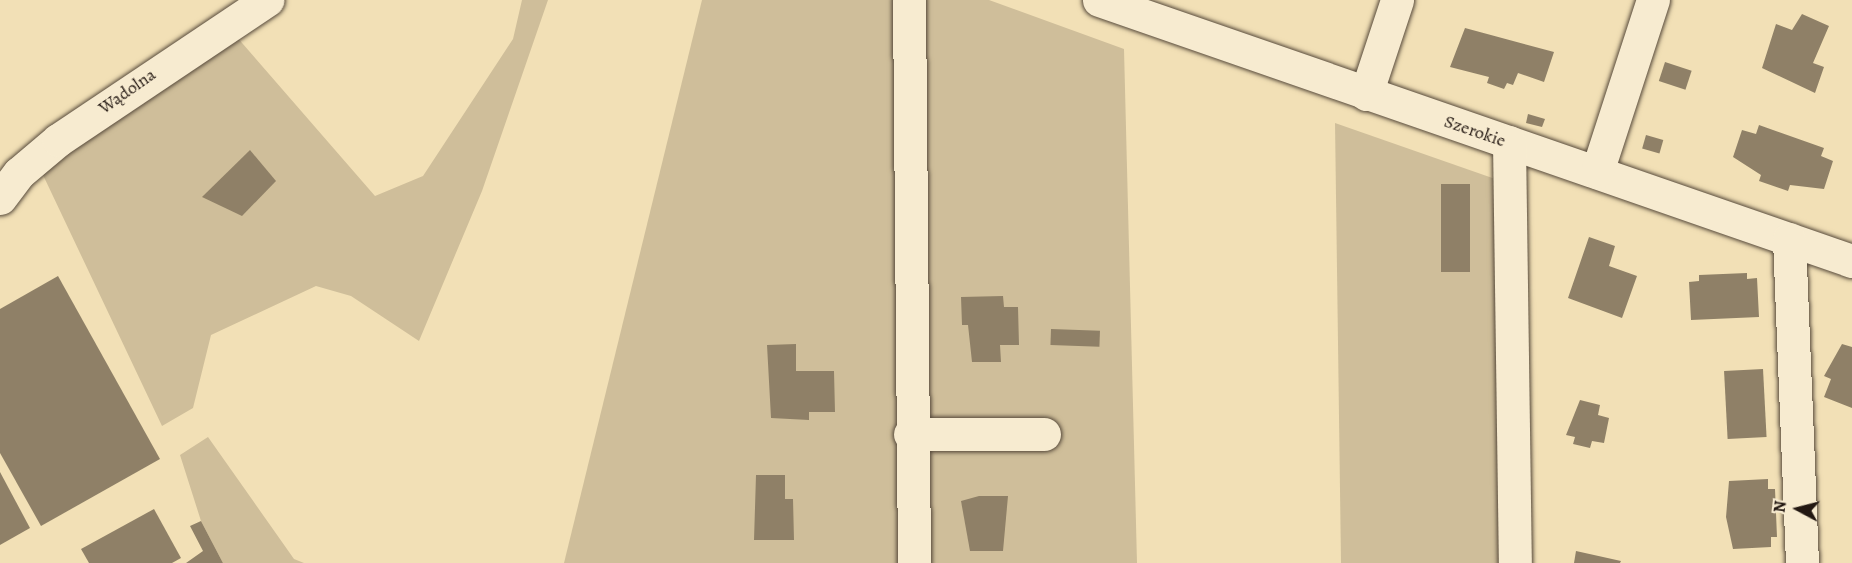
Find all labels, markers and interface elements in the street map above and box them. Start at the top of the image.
street label: Wądolna [94,64,160,118]
street label: Szerokie [1441,110,1509,152]
north arrow [1768,479,1828,539]
text: N [1769,500,1792,514]

